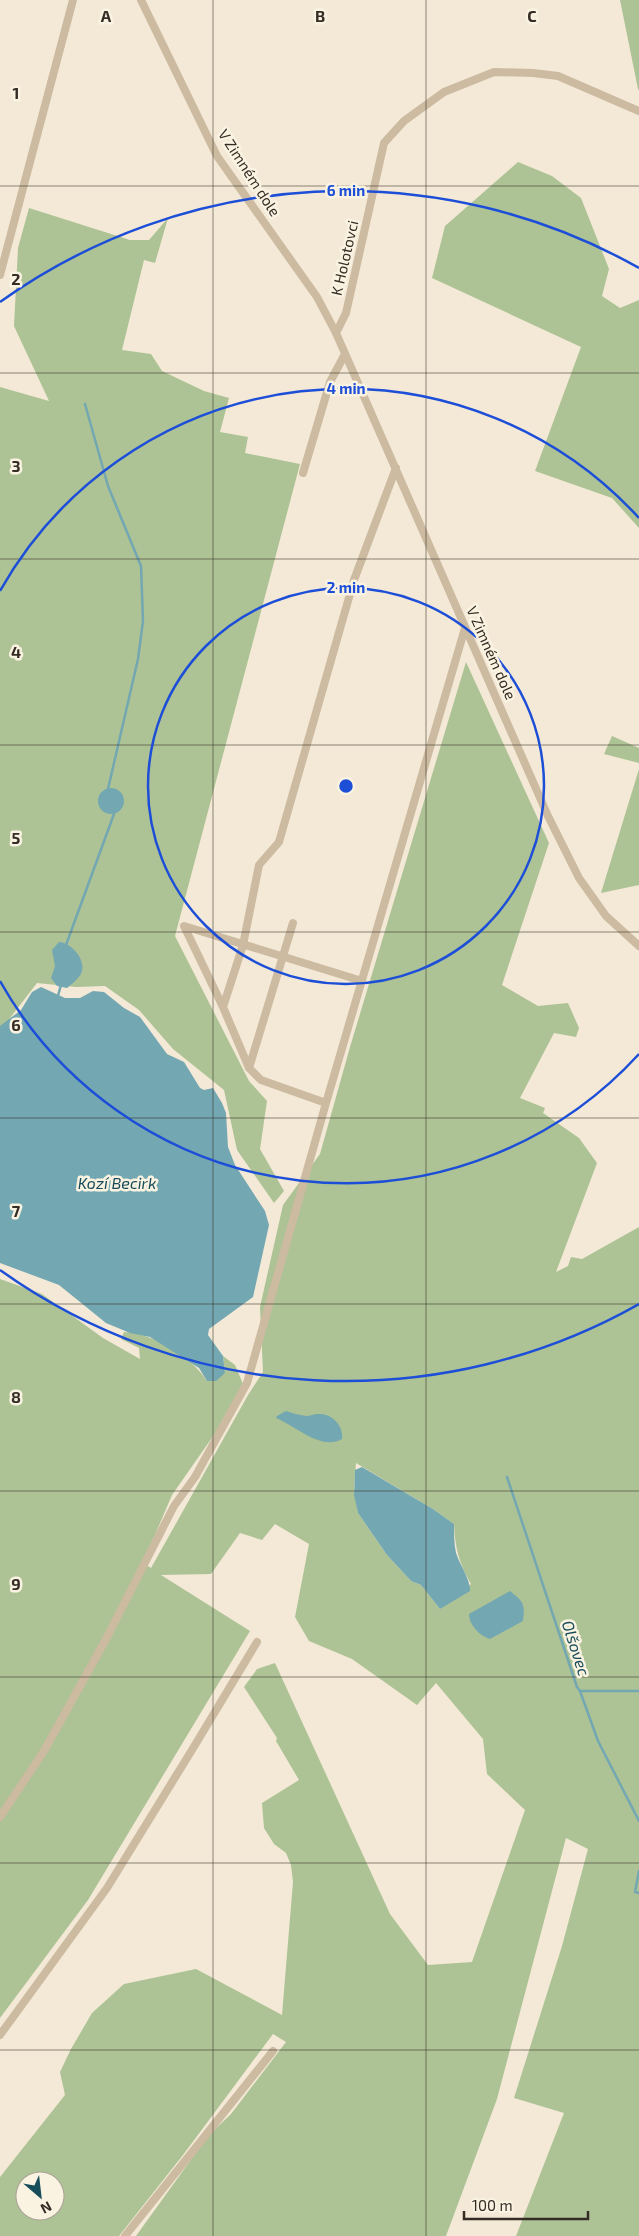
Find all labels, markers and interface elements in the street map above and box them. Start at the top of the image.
text: A [101,6,112,25]
text: B [315,6,325,25]
text: C [527,6,537,25]
text: 1 [13,83,19,102]
street label: V Zimném dole [215,125,285,219]
text: 6 min [327,181,365,199]
street label: K Holotovci [327,218,361,297]
text: 2 [11,269,21,288]
text: 4 min [326,379,366,397]
text: 3 [11,456,21,475]
text: 2 min [327,578,365,596]
street label: V Zimném dole [463,603,521,702]
text: 4 [11,642,21,661]
centre of rings [337,777,355,795]
text: 5 [12,828,21,847]
text: 6 [11,1015,21,1034]
water label: Kozí Becirk [78,1173,156,1192]
text: 7 [12,1201,21,1220]
text: 8 [11,1387,21,1406]
text: 9 [11,1574,21,1593]
water label: Olšovec [559,1618,594,1678]
north arrow [15,2171,65,2221]
scale bar [464,2188,588,2220]
text: 100 m [472,2196,513,2214]
text: N [38,2198,55,2218]

